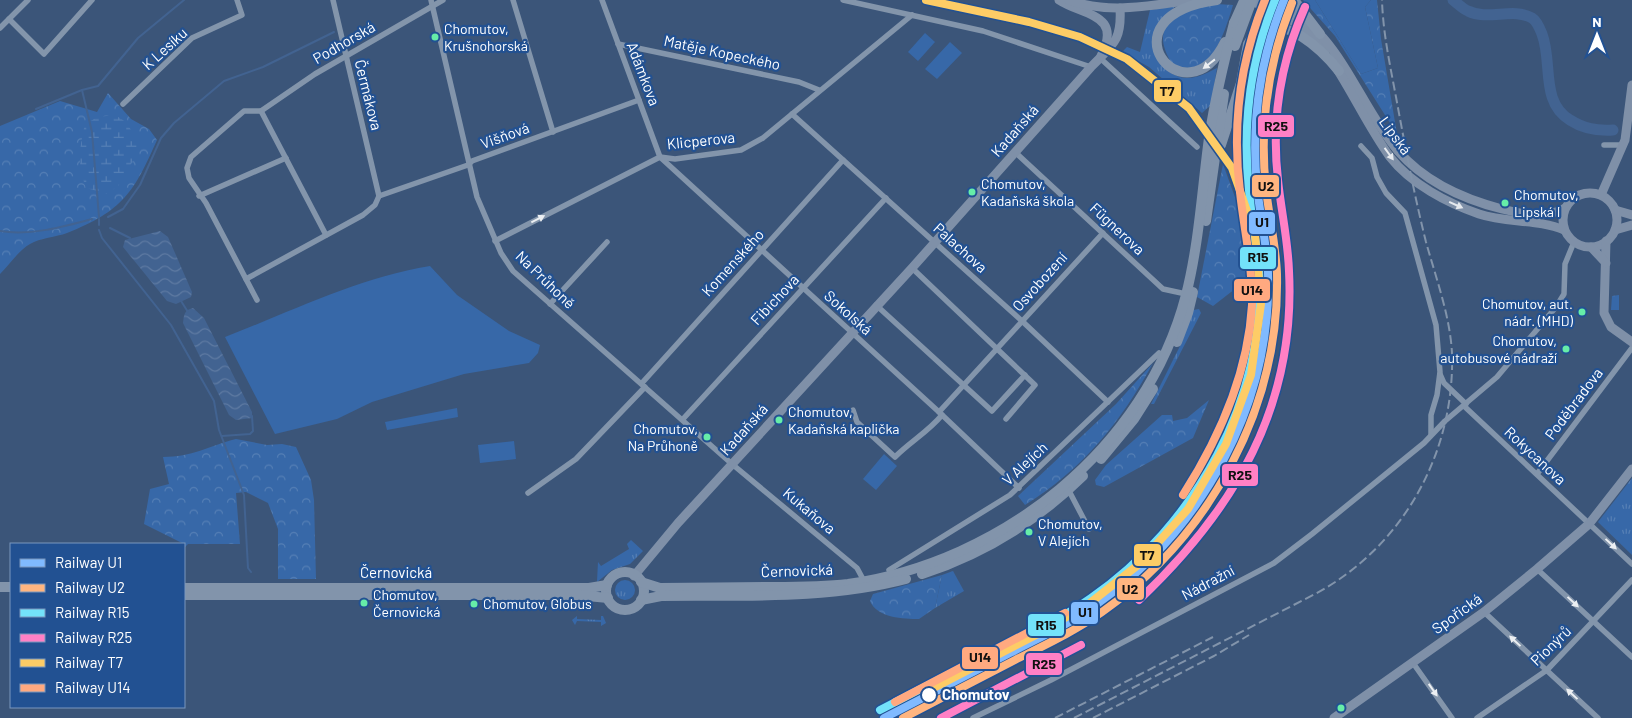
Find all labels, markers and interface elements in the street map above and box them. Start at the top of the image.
north arrow [1572,10,1622,60]
text: N [1592,13,1602,30]
street label: Podhorská [309,17,378,67]
place label: Chomutov, Krušnohorská [444,20,528,54]
street label: K Lesíku [138,23,191,73]
street label: Matěje Kopeckého [662,31,782,73]
marker: Chomutov, Krušnohorská [430,32,440,42]
street label: Adámkova [624,39,664,108]
street label: Čermákova [351,57,386,132]
one-way arrow [1203,58,1216,69]
line badge: T7 [1153,79,1182,103]
text: T7 [1159,82,1175,99]
street label: Kadaňská [987,101,1042,160]
street label: Lipská [1376,113,1416,158]
line badge: R25 [1257,114,1295,138]
text: R25 [1264,117,1288,134]
street label: Višňová [478,118,531,152]
street label: Klicperova [666,127,736,153]
one-way arrow [1384,147,1394,161]
line badge: U2 [1251,174,1280,198]
place label: Chomutov, Kadaňská škola [981,175,1074,209]
text: U2 [1258,177,1274,194]
place label: Chomutov, Lipská I [1514,186,1579,220]
marker: Chomutov, Kadaňská škola [967,187,977,197]
street label: Fügnerova [1087,198,1149,258]
marker: Chomutov, Lipská I [1500,198,1510,208]
one-way arrow [1449,201,1463,209]
line badge: U1 [1248,211,1276,235]
text: U1 [1255,213,1269,230]
one-way arrow [531,215,546,223]
street label: Palachova [930,219,991,276]
street label: Komenského [697,225,767,300]
line badge: R15 [1239,246,1277,270]
street label: Na Průhoně [512,247,579,312]
street label: Osvobození [1008,248,1070,315]
text: R15 [1247,248,1269,265]
street label: Fibichova [746,270,802,328]
line badge: U14 [1233,278,1271,302]
text: U14 [1241,281,1263,298]
street label: Sokolská [821,286,876,338]
place label: Chomutov, aut. nádr. (MHD) [1482,295,1573,329]
marker: Chomutov, aut. nádr. (MHD) [1577,307,1587,317]
place label: Chomutov, autobusové nádraží [1440,332,1557,366]
marker: Chomutov, autobusové nádraží [1561,344,1571,354]
street label: Poděbradova [1540,364,1606,443]
street label: Kadaňská [715,400,771,459]
place label: Chomutov, Kadaňská kaplička [788,403,900,437]
marker: Chomutov, Kadaňská kaplička [774,415,784,425]
place label: Chomutov, Na Průhoně [628,420,698,454]
street label: Rokycanova [1501,422,1570,488]
marker: Chomutov, Na Průhoně [702,432,712,442]
street label: V Alejích [998,438,1051,489]
line badge: R25 [1221,463,1259,487]
text: R25 [1228,466,1252,483]
street label: Kukaňova [780,483,839,537]
place label: Chomutov, V Alejích [1038,515,1103,549]
marker: Chomutov, V Alejích [1024,527,1034,537]
one-way arrow [1604,538,1616,550]
legend [10,543,185,708]
line badge: T7 [1133,543,1162,567]
text: T7 [1139,546,1155,563]
text: Railway U1 [55,553,122,571]
street label: Černovická [761,560,833,580]
street label: Nádražní [1178,561,1237,603]
street label: Černovická [360,563,432,581]
line badge: U2 [1116,577,1145,601]
text: Railway U2 [55,578,125,596]
text: U2 [1122,580,1138,597]
place label: Chomutov, Černovická [373,586,440,620]
street label: Spořická [1428,589,1485,637]
place label: Chomutov, Globus [483,595,592,612]
one-way arrow [1566,596,1578,608]
marker: Chomutov, Černovická [359,598,369,608]
marker: Chomutov, Globus [469,599,479,609]
line badge: U1 [1070,601,1099,625]
text: Railway R15 [55,603,129,621]
text: U1 [1078,603,1092,620]
line badge: R15 [1027,613,1065,637]
text: R15 [1035,616,1057,633]
street label: Pionýrů [1526,622,1574,669]
text: Railway R25 [55,628,132,646]
one-way arrow [1510,635,1522,647]
line badge: U14 [961,646,999,670]
text: U14 [969,648,991,665]
line badge: R25 [1025,652,1063,676]
text: Railway T7 [55,653,123,671]
text: R25 [1032,655,1056,672]
text: Railway U14 [55,678,131,696]
one-way arrow [1427,684,1437,697]
place label: Chomutov [942,685,1010,703]
marker: Chomutov [920,686,938,704]
one-way arrow [1567,688,1579,700]
unlabelled marker [1336,703,1346,713]

